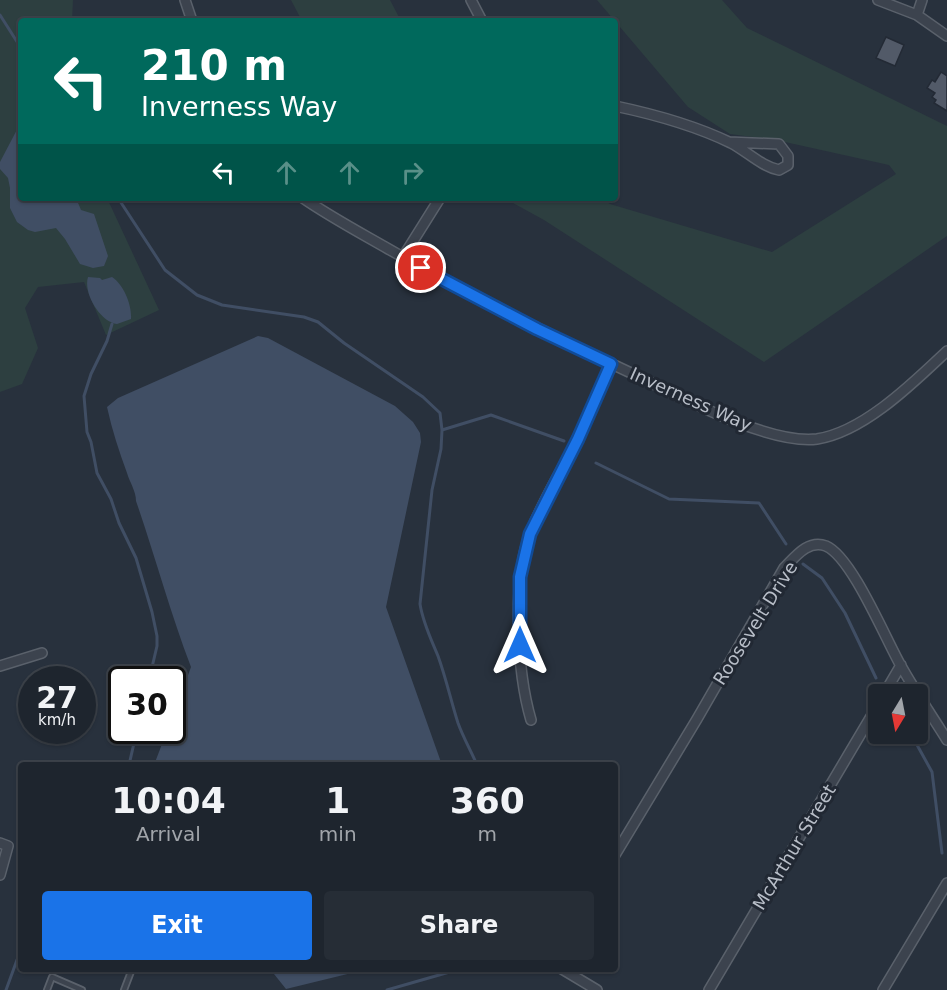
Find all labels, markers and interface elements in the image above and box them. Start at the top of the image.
text: 210 m [141,41,287,90]
icon: left [42,42,120,120]
text: Inverness Way [141,91,337,122]
icon: left [207,156,240,189]
icon: ahead [270,156,303,189]
icon: ahead [333,156,366,189]
icon: right [396,156,429,189]
pin [395,242,446,293]
icon: arrive [404,251,437,284]
street label: Inverness Way [627,363,755,435]
street label: Roosevelt Drive [709,557,801,689]
position arrow [488,613,552,677]
speed limit sign: 30 [108,666,186,744]
text: 27 [36,680,78,715]
north arrow [868,684,928,744]
map controls [868,684,928,744]
text: km/h [38,711,76,729]
text: 10:04 [111,780,226,821]
text: 1 [325,780,350,821]
text: 360 [450,780,525,821]
street label: McArthur Street [748,780,840,914]
text: Arrival [136,822,201,846]
text: min [319,822,357,846]
text: m [478,822,497,846]
button: Exit [42,891,312,960]
button: Share [324,891,594,960]

